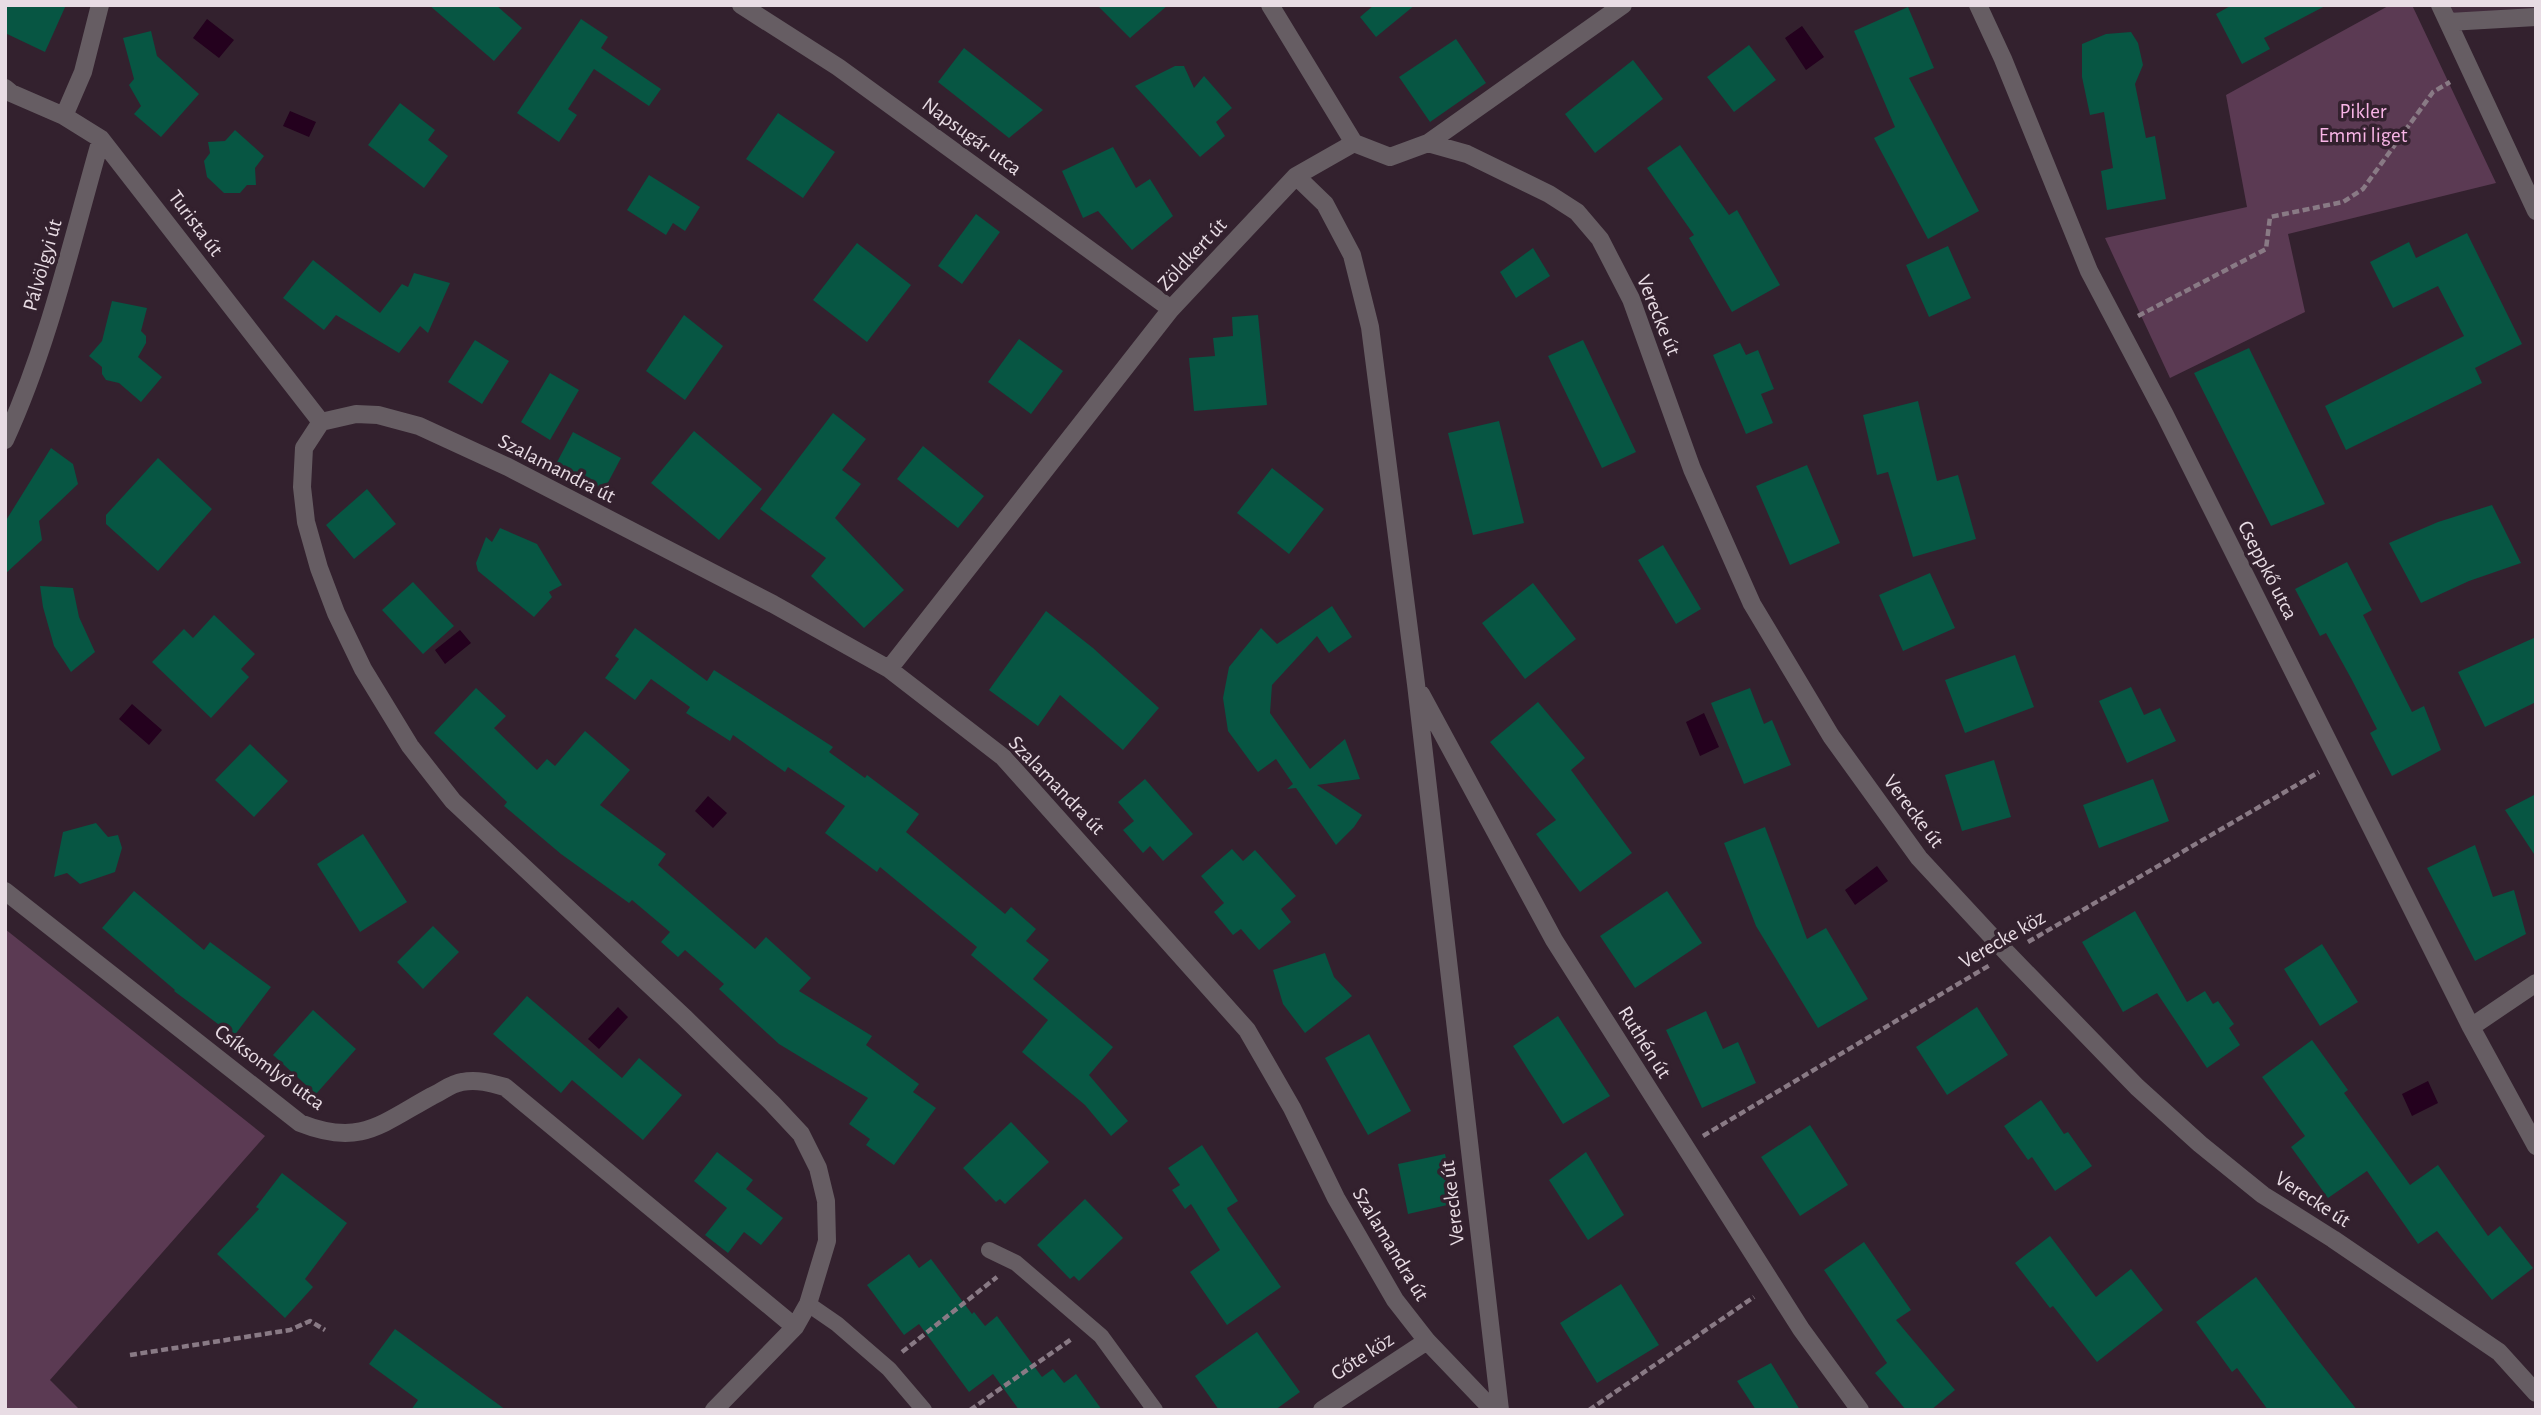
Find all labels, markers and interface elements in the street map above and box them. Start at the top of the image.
street label: Napsugár utca [918,93,1026,180]
park label: Pikler Emmi liget [2319,101,2408,146]
street label: Turista út [164,187,227,260]
street label: Zöldkert út [1154,214,1231,294]
street label: Pálvölgyi út [19,217,66,313]
street label: Verecke út [1633,272,1684,359]
street label: Szalamandra út [495,430,619,507]
street label: Cseppkő utca [2234,518,2301,623]
street label: Szalamandra út [1005,732,1109,839]
street label: Verecke út [1880,771,1948,852]
street label: Verecke köz [1956,906,2049,972]
street label: Ruthén út [1614,1002,1675,1082]
street label: Csíksomlyó utca [211,1021,329,1114]
street label: Verecke út [1437,1159,1468,1246]
street label: Verecke út [2271,1167,2354,1232]
street label: Szalamandra út [1349,1184,1433,1305]
street label: Gőte köz [1327,1329,1397,1384]

